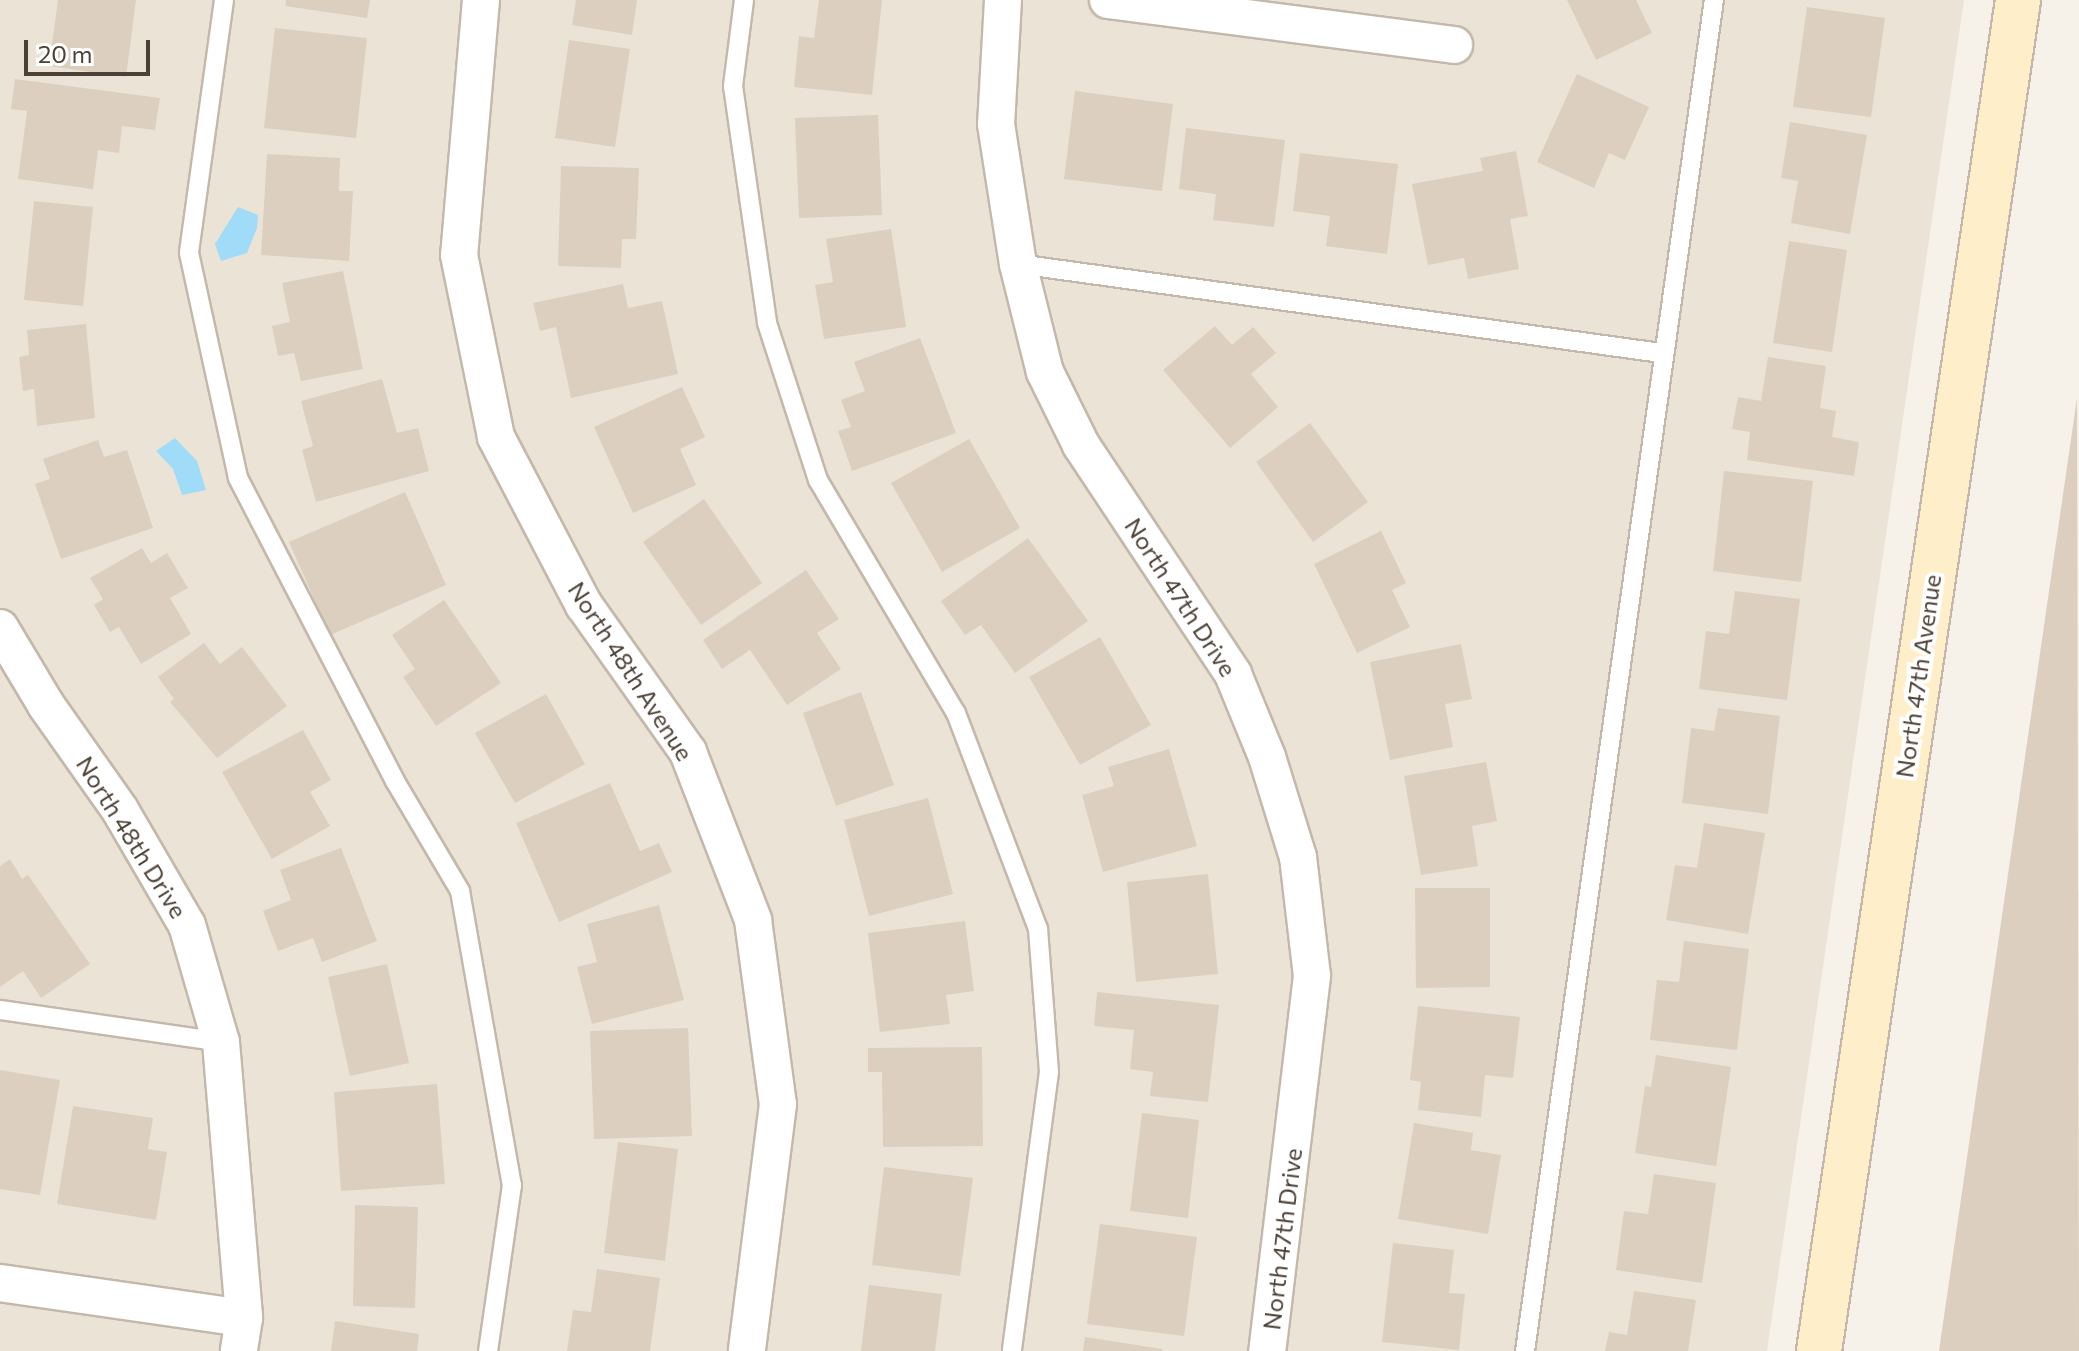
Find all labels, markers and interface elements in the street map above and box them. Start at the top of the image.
scale bar [28,24,154,74]
text: 20 m [38,39,92,68]
street label: North 47th Drive [1119,512,1243,682]
street label: North 47th Avenue [1889,572,1947,780]
street label: North 48th Avenue [562,576,700,766]
street label: North 48th Drive [71,751,193,923]
street label: North 47th Drive [1257,1146,1307,1332]

